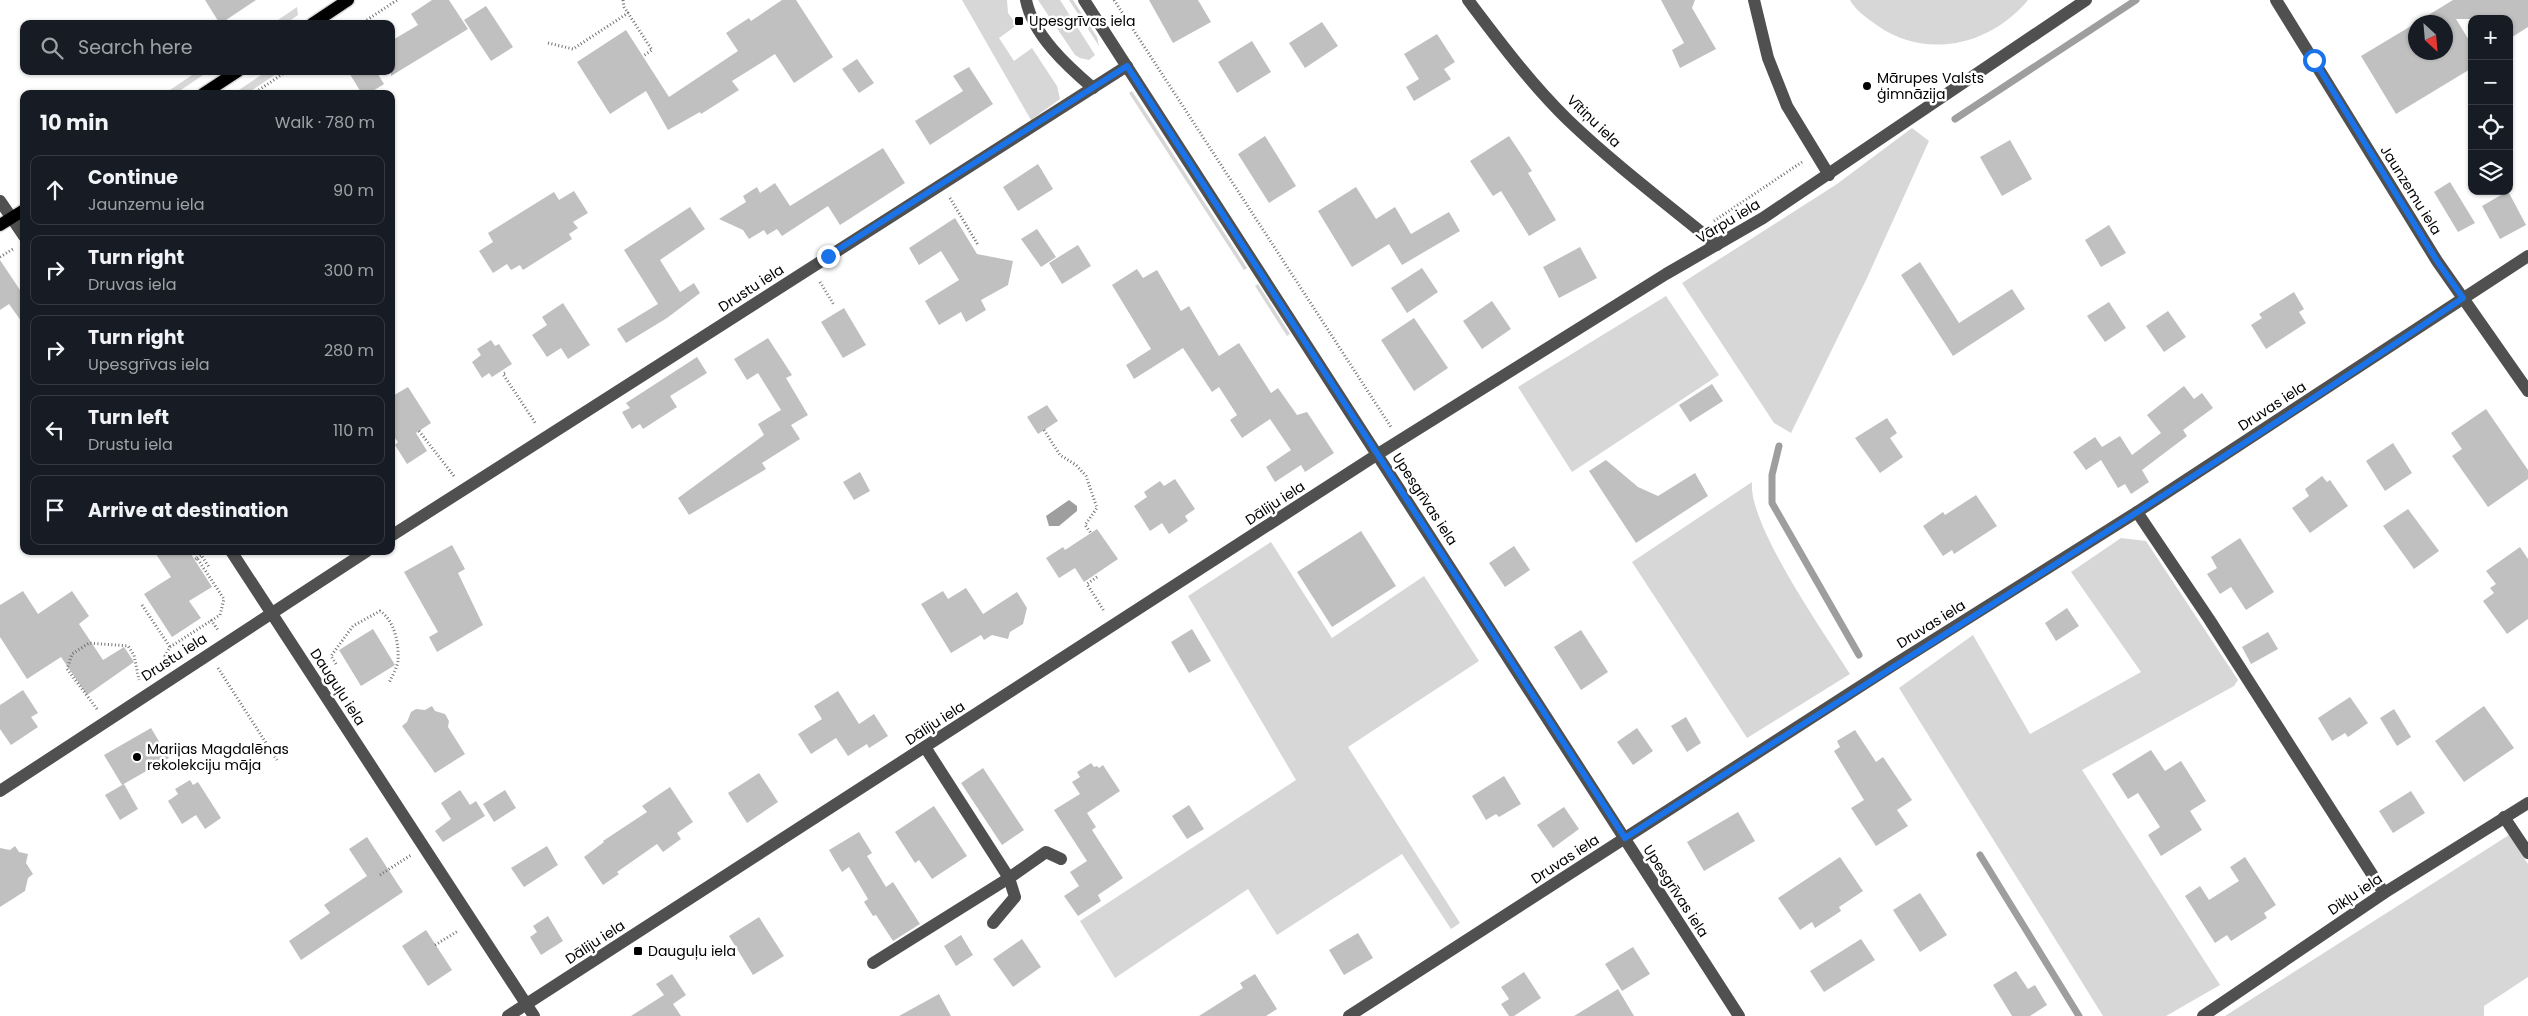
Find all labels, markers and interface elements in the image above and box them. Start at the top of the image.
place label: Upesgrīvas iela [1029,11,1135,31]
marker: Upesgrīvas iela [1013,15,1025,27]
north arrow [2408,15,2453,60]
map controls [2468,15,2513,195]
button: + [2468,15,2513,60]
search box [20,20,395,75]
icon: search [38,34,66,62]
text: Search here [78,34,192,61]
route start [2303,49,2326,72]
button: − [2468,60,2513,105]
place label: Mārupes Valsts ģimnāzija [1877,68,1984,104]
marker: Mārupes Valsts ģimnāzija [1861,80,1873,92]
street label: Vītiņu iela [1563,90,1625,152]
button: locate [2468,105,2513,150]
text: 10 min [40,108,109,137]
text: Walk · 780 m [275,111,375,134]
street label: Jaunzemu iela [2375,141,2447,239]
button: layers [2468,150,2513,195]
text: Continue [88,164,178,191]
icon: ahead [41,176,69,204]
text: 90 m [333,179,374,202]
text: Jaunzemu iela [88,193,205,216]
street label: Vārpu iela [1692,194,1764,248]
text: Turn right [88,244,184,271]
route end [817,245,840,268]
icon: right [41,256,69,284]
text: 300 m [324,259,374,282]
street label: Drustu iela [714,259,788,317]
text: Druvas iela [88,273,177,296]
text: Turn right [88,324,184,351]
icon: right [41,336,69,364]
text: 280 m [324,339,374,362]
text: Upesgrīvas iela [88,353,210,376]
street label: Druvas iela [2234,377,2310,435]
text: Turn left [88,404,169,431]
icon: left [41,416,69,444]
text: 110 m [333,419,374,442]
text: Drustu iela [88,433,173,456]
street label: Upesgrīvas iela [1388,449,1462,549]
street label: Dāliju iela [1241,476,1309,530]
icon: arrive [41,496,69,524]
text: Arrive at destination [88,497,289,524]
street label: Druvas iela [1893,595,1969,653]
street label: Drustu iela [137,628,211,686]
street label: Dauguļu iela [306,645,370,729]
street label: Dāliju iela [901,696,969,750]
place label: Marijas Magdalēnas rekolekciju māja [147,739,289,775]
marker: Marijas Magdalēnas rekolekciju māja [131,751,143,763]
street label: Druvas iela [1527,830,1603,888]
street label: Upesgrīvas iela [1639,841,1713,941]
street label: Dikļu iela [2324,868,2386,920]
street label: Dāliju iela [561,915,629,969]
place label: Dauguļu iela [648,941,736,961]
marker: Dauguļu iela [632,945,644,957]

